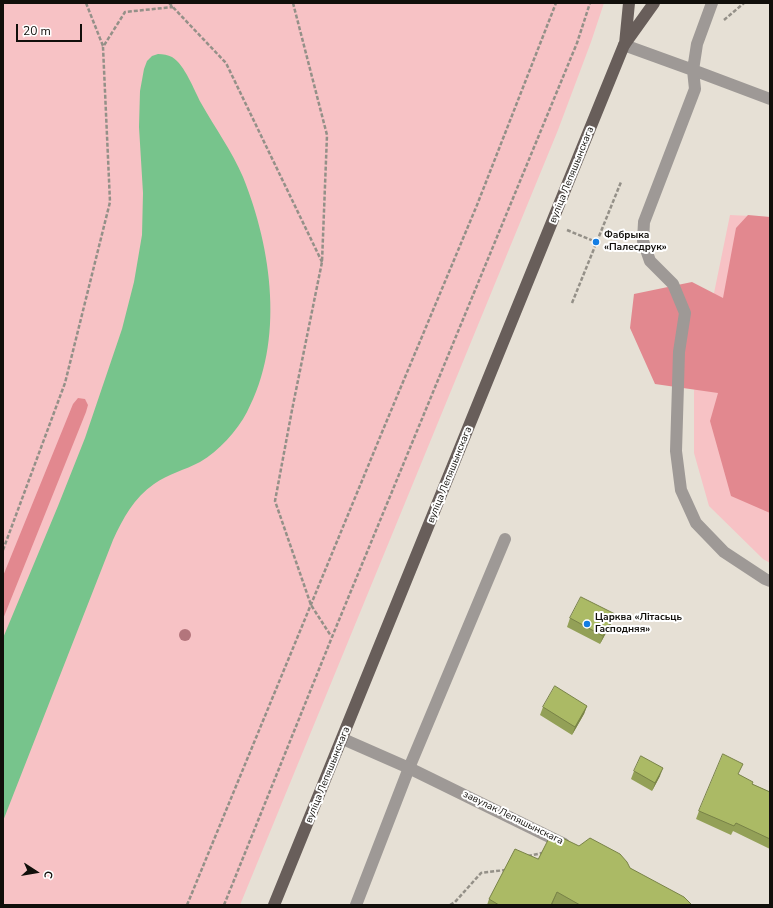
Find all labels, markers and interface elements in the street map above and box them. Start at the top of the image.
scale bar [18,16,84,42]
text: 20 m [23,23,51,39]
street label: вуліца Лепяшынскага [547,125,597,225]
place label: Фабрыка «Палесдрук» [604,230,667,254]
marker: Фабрыка «Палесдрук» [591,237,601,247]
street label: вуліца Лепяшынскага [425,425,475,525]
place label: Царква «Літасьць Гасподняя» [595,612,682,636]
marker: Царква «Літасьць Гасподняя» [582,619,592,629]
street label: вуліца Лепяшынскага [303,725,353,825]
street label: завулак Лепяшынскага [461,788,565,848]
north arrow [16,852,56,892]
text: С [40,869,56,880]

